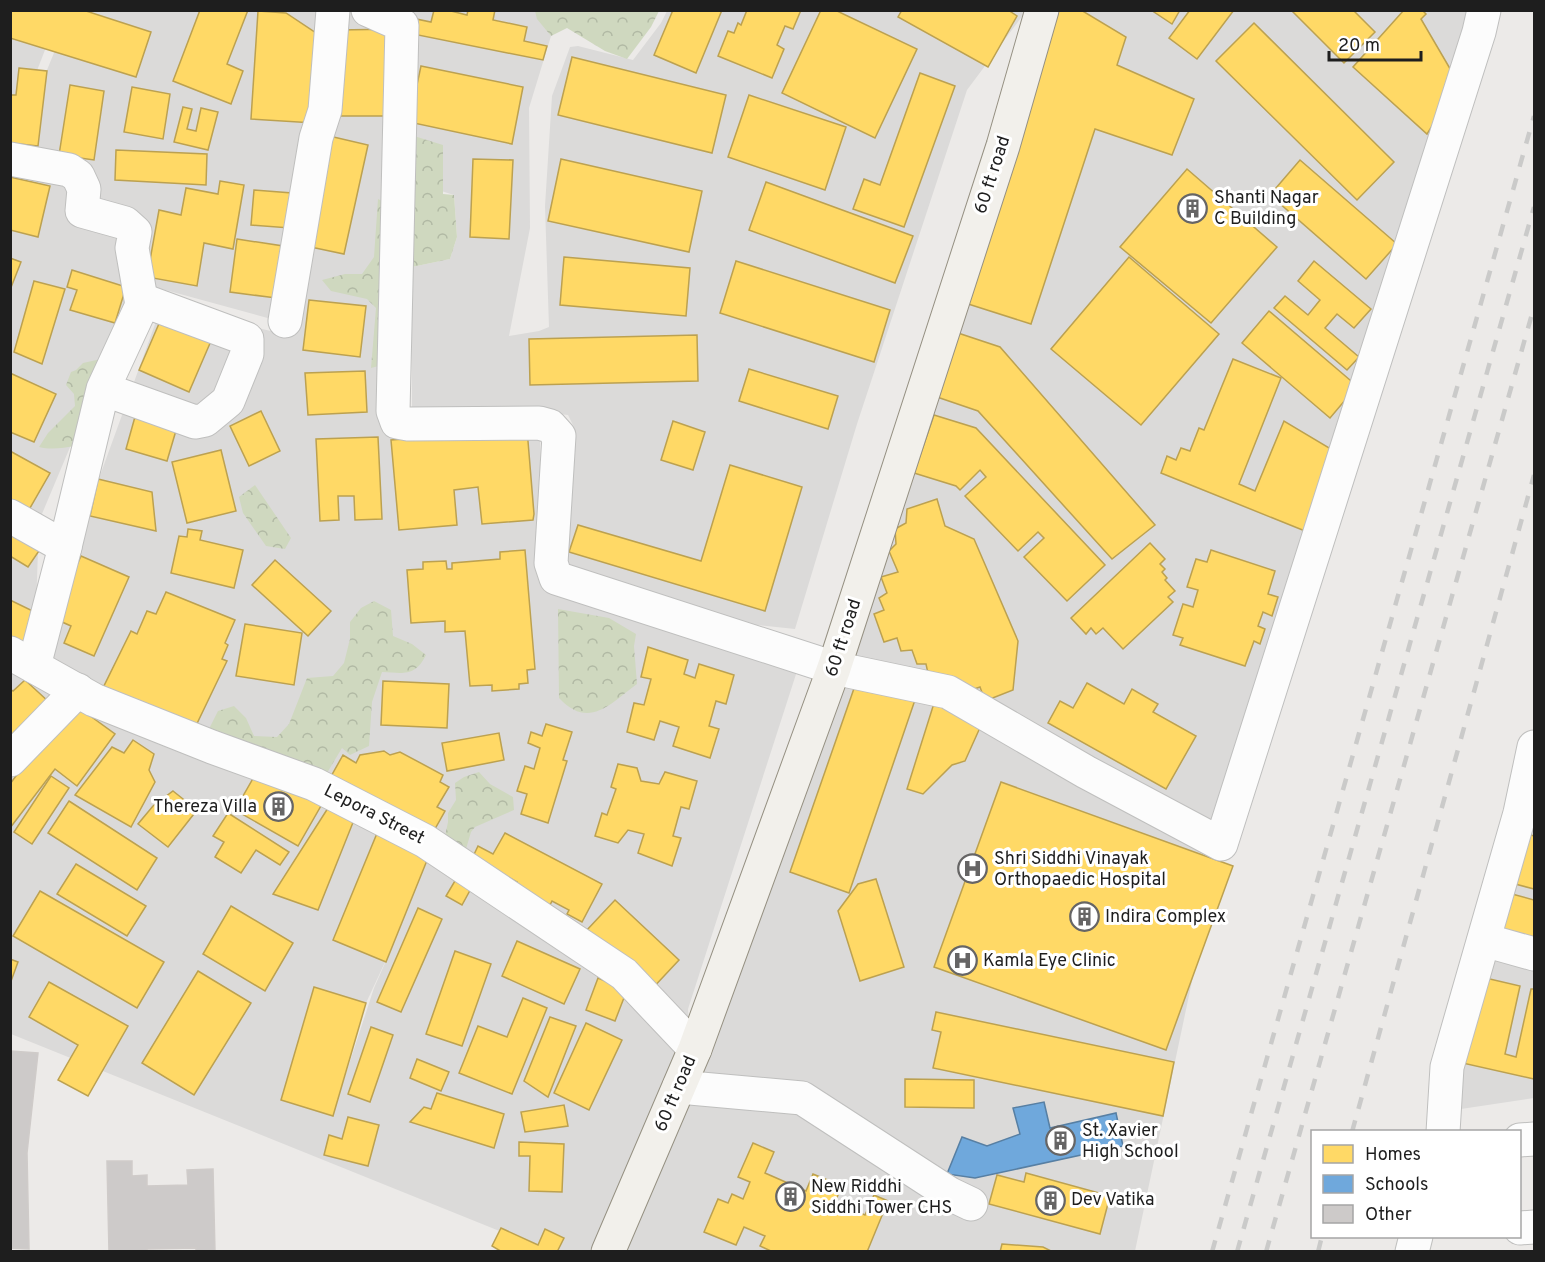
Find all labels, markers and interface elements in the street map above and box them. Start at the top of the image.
scale bar [1329,24,1420,62]
text: 20 m [1338,35,1380,58]
street label: 60 ft road [970,133,1016,217]
place label: Shanti Nagar C Building [1214,187,1319,231]
building icon: Shanti Nagar C Building [1177,192,1209,224]
street label: 60 ft road [821,596,867,680]
street label: Lepora Street [320,780,428,850]
building icon: Thereza Villa [262,791,294,823]
place label: Thereza Villa [153,796,257,819]
place label: Shri Siddhi Vinayak Orthopaedic Hospital [994,848,1166,892]
hospital icon: Shri Siddhi Vinayak Orthopaedic Hospital [957,853,989,885]
building icon: Indira Complex [1068,901,1100,933]
place label: Indira Complex [1105,906,1226,929]
hospital icon: Kamla Eye Clinic [946,945,978,977]
place label: Kamla Eye Clinic [983,950,1116,973]
street label: 60 ft road [650,1052,702,1136]
place label: St. Xavier High School [1082,1120,1179,1164]
building icon: St. Xavier High School [1045,1125,1077,1157]
legend [1311,1130,1521,1238]
text: Homes [1365,1144,1421,1167]
text: Schools [1365,1174,1428,1197]
place label: New Riddhi Siddhi Tower CHS [811,1176,952,1220]
building icon: New Riddhi Siddhi Tower CHS [774,1181,806,1213]
building icon: Dev Vatika [1034,1184,1066,1216]
place label: Dev Vatika [1071,1189,1154,1212]
text: Other [1365,1204,1412,1227]

